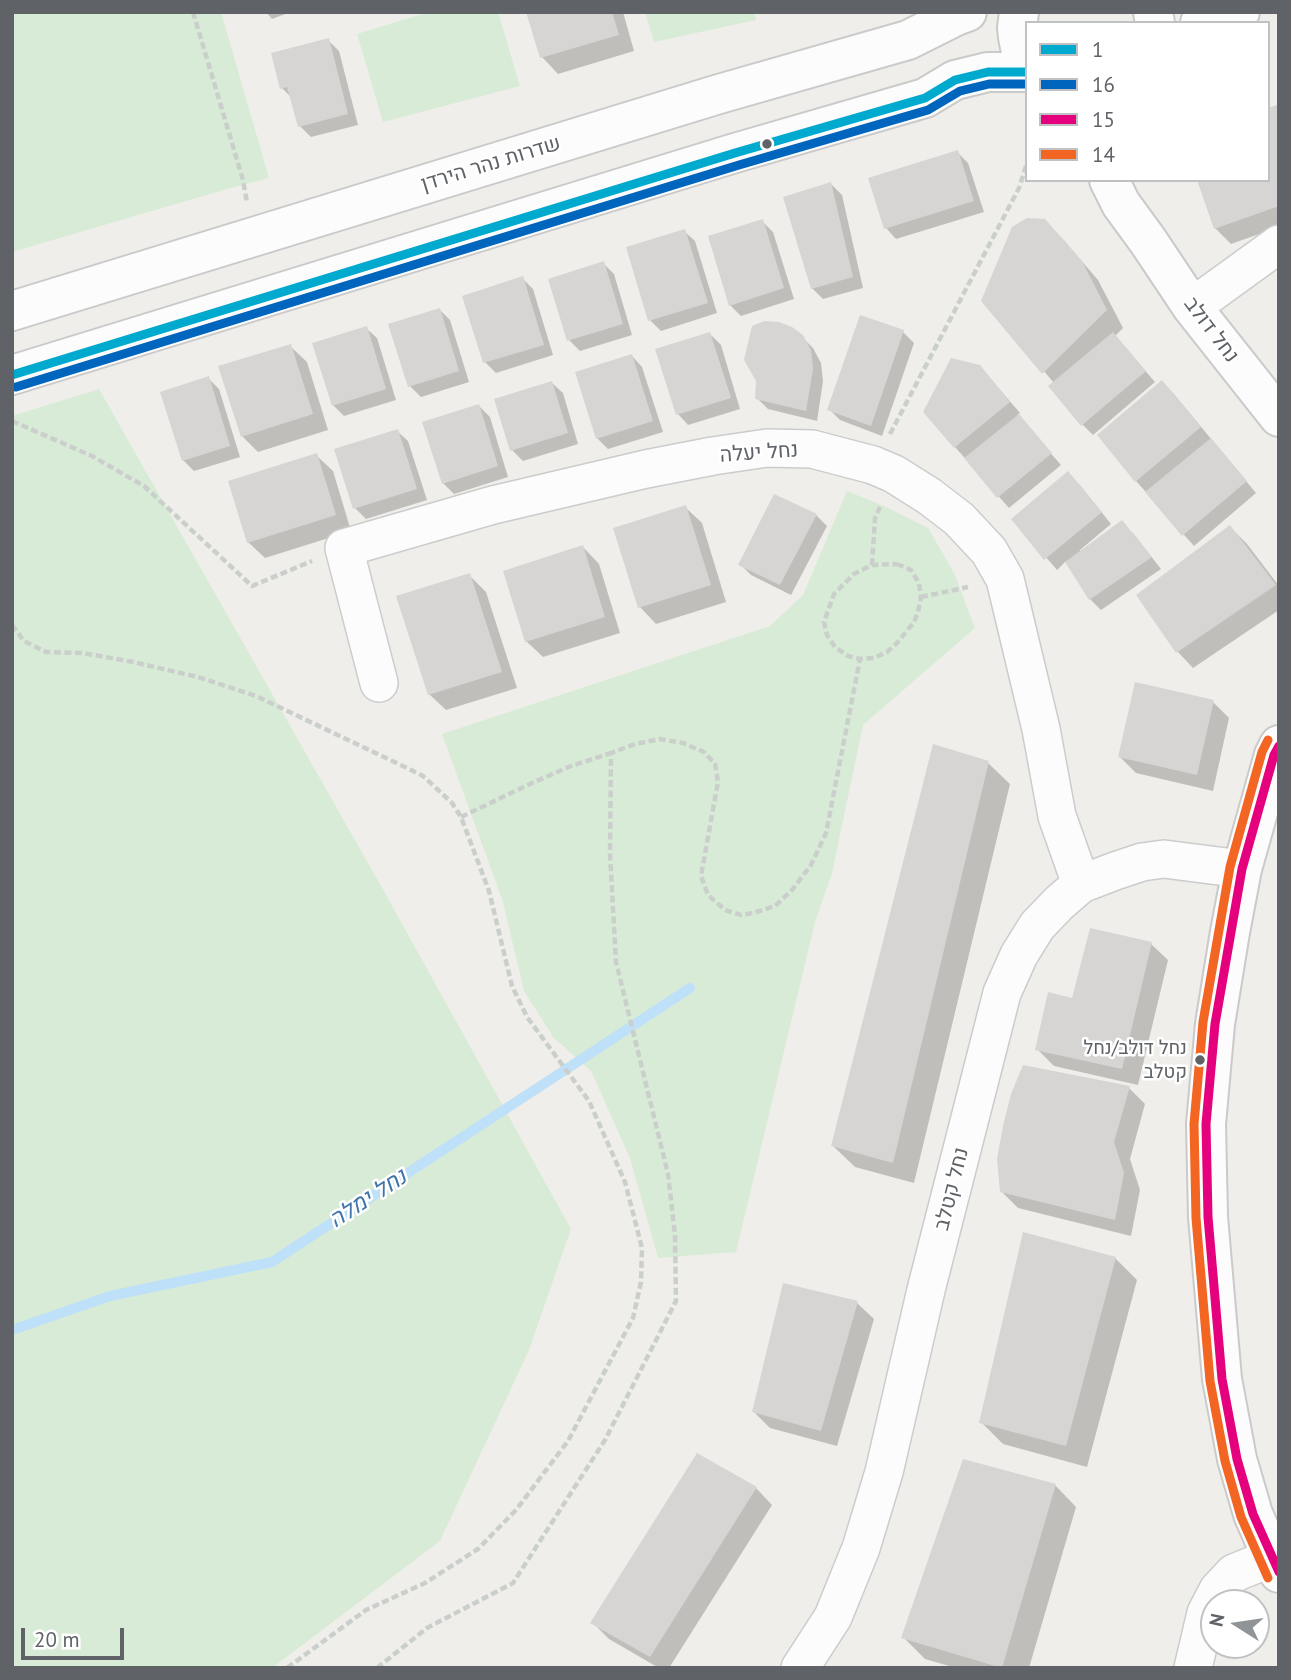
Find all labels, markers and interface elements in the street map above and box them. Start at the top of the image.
legend [1025,21,1270,182]
text: 1 [1092,36,1103,63]
text: 16 [1092,71,1115,98]
text: 15 [1092,106,1115,133]
street label: שדרות נהר הירדן [418,131,564,197]
unlabelled marker [760,137,774,151]
text: 14 [1092,141,1115,168]
street label: נחל דולב [1178,292,1244,368]
street label: נחל יעלה [719,438,799,468]
place label: נחל דולב/נחל קטלב [1084,1038,1187,1082]
marker: נחל דולב/נחל קטלב [1193,1053,1207,1067]
street label: נחל קטלב [930,1145,974,1233]
water label: נחל ימלה [324,1164,412,1234]
north arrow [1200,1589,1270,1659]
text: N [1203,1611,1229,1629]
scale bar [24,1614,128,1658]
text: 20 m [34,1626,80,1653]

